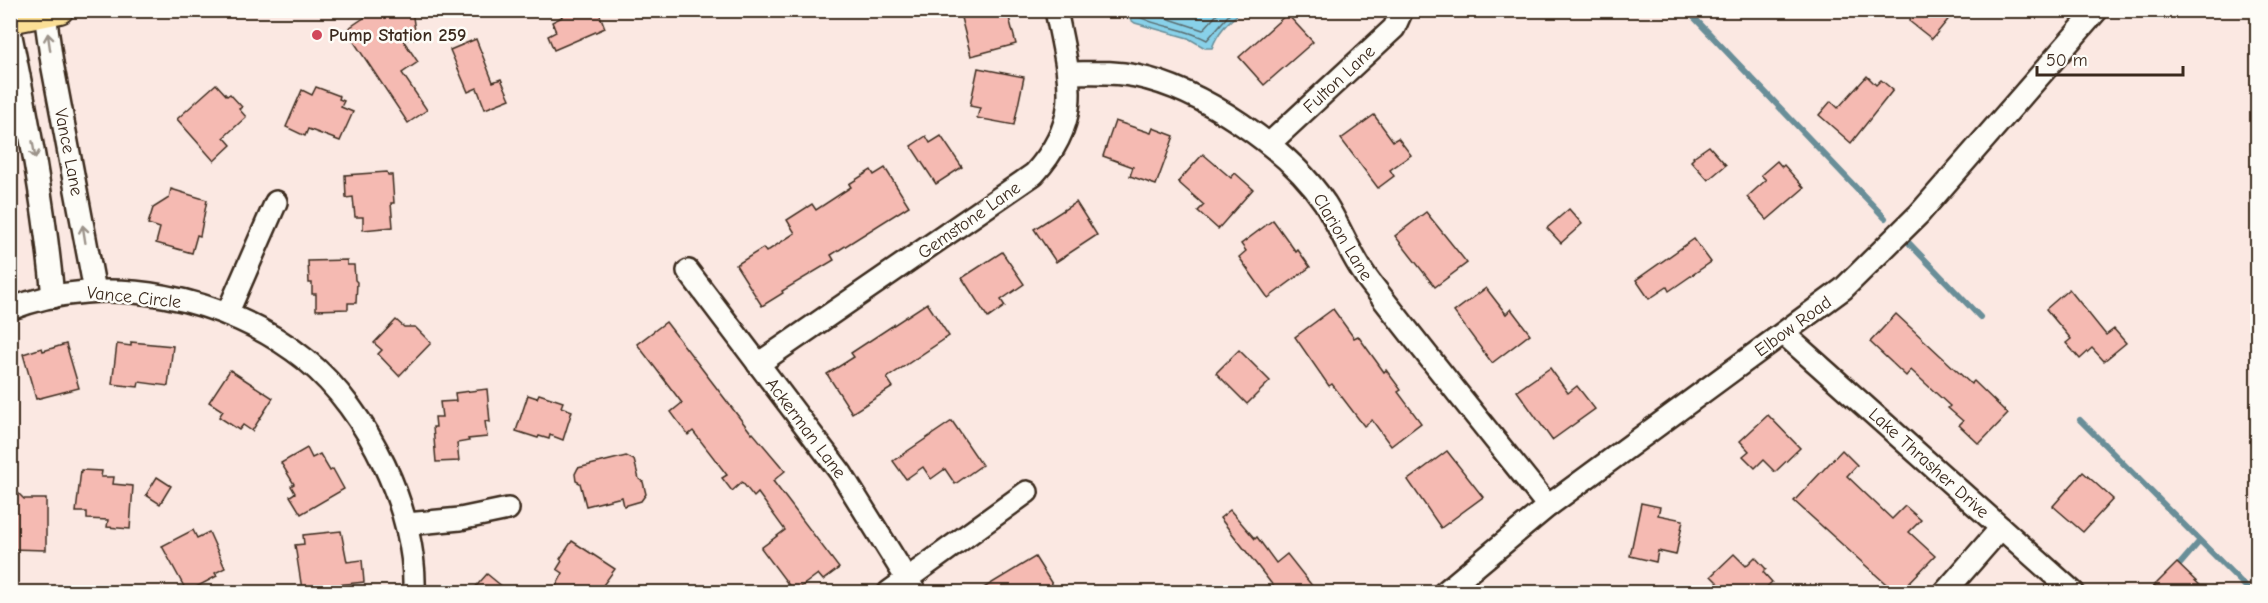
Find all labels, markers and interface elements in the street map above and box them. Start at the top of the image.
place label: Pump Station 259 [329,25,467,46]
marker: Pump Station 259 [310,28,324,42]
one-way arrow [43,33,54,52]
scale bar [2037,39,2182,77]
street label: Fulton Lane [1299,41,1380,118]
text: 50 m [2046,50,2088,71]
street label: Vance Lane [50,107,87,198]
one-way arrow [29,139,40,159]
street label: Gemstone Lane [914,177,1025,264]
street label: Clarion Lane [1308,190,1377,285]
one-way arrow [78,224,89,244]
street label: Vance Circle [86,282,182,313]
street label: Elbow Road [1751,292,1836,361]
street label: Ackerman Lane [761,374,850,483]
street label: Lake Thrasher Drive [1864,404,1993,523]

